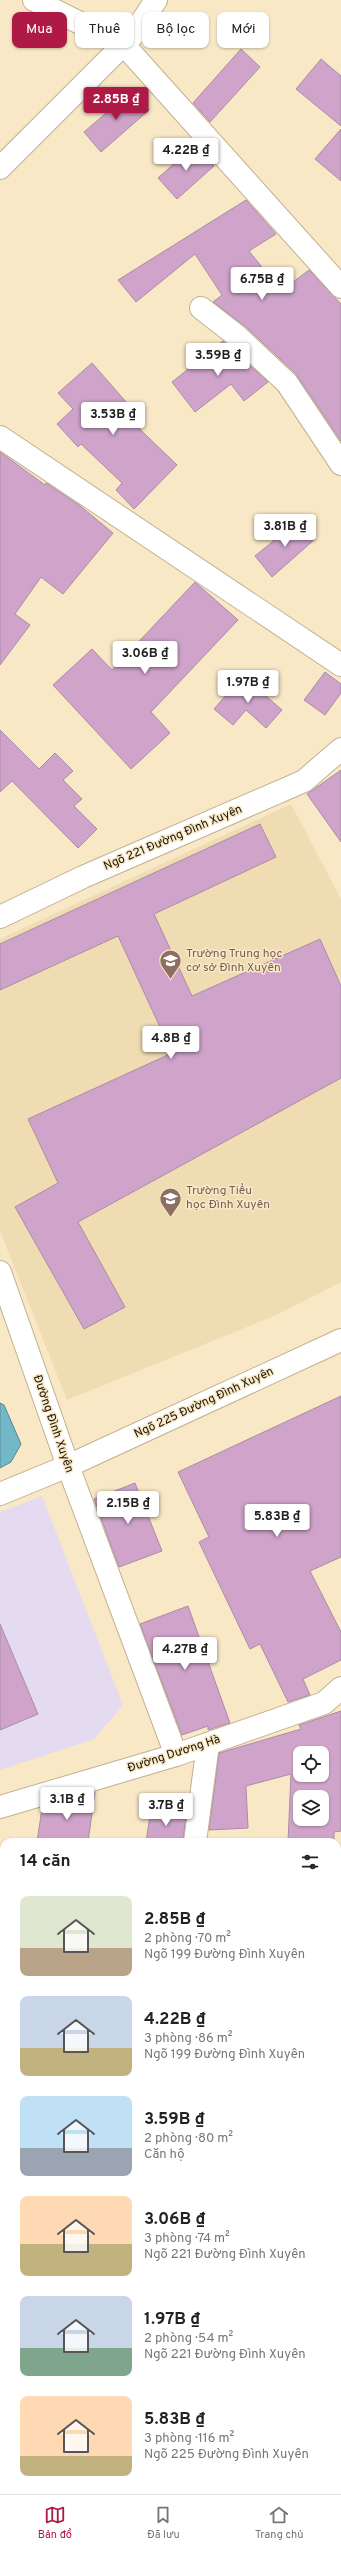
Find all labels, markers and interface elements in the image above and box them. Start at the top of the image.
chip: Mua [12,12,67,48]
chip: Thuê [75,12,134,48]
chip: Bộ lọc [142,12,209,48]
chip: Mới [217,12,269,48]
pin: 2.85B ₫ [79,87,153,121]
text: 2.85B ₫ [93,92,139,108]
pin: 4.22B ₫ [149,138,223,172]
text: 4.22B ₫ [162,143,210,159]
pin: 6.75B ₫ [225,267,299,301]
text: 6.75B ₫ [240,272,284,288]
pin: 3.59B ₫ [181,343,255,377]
text: 3.59B ₫ [195,348,241,364]
pin: 3.53B ₫ [76,402,150,436]
text: 3.53B ₫ [90,407,136,423]
pin: 3.81B ₫ [248,514,322,548]
text: 3.81B ₫ [263,519,307,535]
pin: 3.06B ₫ [108,641,182,675]
text: 3.06B ₫ [122,646,168,662]
pin: 1.97B ₫ [211,670,285,704]
text: 1.97B ₫ [227,675,269,691]
street label: Ngõ 221 Đường Đình Xuyên [101,801,245,875]
place label: Trường Trung học cơ sở Đình Xuyên [186,946,283,976]
school or university icon: Trường Trung học cơ sở Đình Xuyên [157,948,183,981]
pin: 4.8B ₫ [138,1026,204,1060]
text: 4.8B ₫ [151,1031,191,1047]
place label: Trường Tiểu học Đình Xuyên [186,1183,270,1213]
school or university icon: Trường Tiểu học Đình Xuyên [157,1185,183,1218]
street label: Ngõ 225 Đường Đình Xuyên [132,1364,276,1442]
street label: Đường Đình Xuyên [29,1373,77,1475]
pin: 2.15B ₫ [91,1491,165,1525]
text: 2.15B ₫ [106,1496,150,1512]
pin: 5.83B ₫ [240,1504,314,1538]
text: 5.83B ₫ [254,1509,300,1525]
pin: 4.27B ₫ [148,1637,222,1671]
text: 4.27B ₫ [162,1642,208,1658]
street label: Đường Dương Hà [126,1732,222,1776]
map controls [293,1746,329,1826]
button: locate [293,1746,329,1782]
pin: 3.1B ₫ [34,1787,100,1821]
button: layers [293,1790,329,1826]
text: 3.1B ₫ [49,1792,85,1808]
pin: 3.7B ₫ [133,1793,199,1827]
text: 3.7B ₫ [148,1798,184,1814]
text: 14 căn [20,1851,71,1873]
icon: filters [299,1851,321,1873]
text: 2.85B ₫ [144,1909,205,1931]
icon: home [52,1912,100,1960]
text: 2 phòng · 70 m² [144,1931,231,1947]
text: Ngõ 199 Đường Đình Xuyên [144,1947,305,1963]
text: 4.22B ₫ [144,2009,206,2031]
icon: home [52,2012,100,2060]
text: 3 phòng · 86 m² [144,2031,232,2047]
text: Ngõ 199 Đường Đình Xuyên [144,2047,305,2063]
text: 3.59B ₫ [144,2109,205,2131]
icon: home [52,2112,100,2160]
text: 2 phòng · 80 m² [144,2131,233,2147]
text: Căn hộ [144,2147,184,2163]
text: 3.06B ₫ [144,2209,205,2231]
icon: home [52,2212,100,2260]
text: 3 phòng · 74 m² [144,2231,230,2247]
text: Ngõ 221 Đường Đình Xuyên [144,2247,306,2263]
text: 1.97B ₫ [144,2309,200,2331]
icon: home [52,2312,100,2360]
text: 2 phòng · 54 m² [144,2331,233,2347]
text: Ngõ 221 Đường Đình Xuyên [144,2347,306,2363]
text: 5.83B ₫ [144,2409,205,2431]
icon: home [52,2412,100,2460]
text: 3 phòng · 116 m² [144,2431,234,2447]
text: Ngõ 225 Đường Đình Xuyên [144,2447,309,2463]
tab: Bản đồ [38,2504,72,2542]
tab: Đã lưu [147,2504,180,2542]
tab: Trang chủ [255,2504,303,2542]

